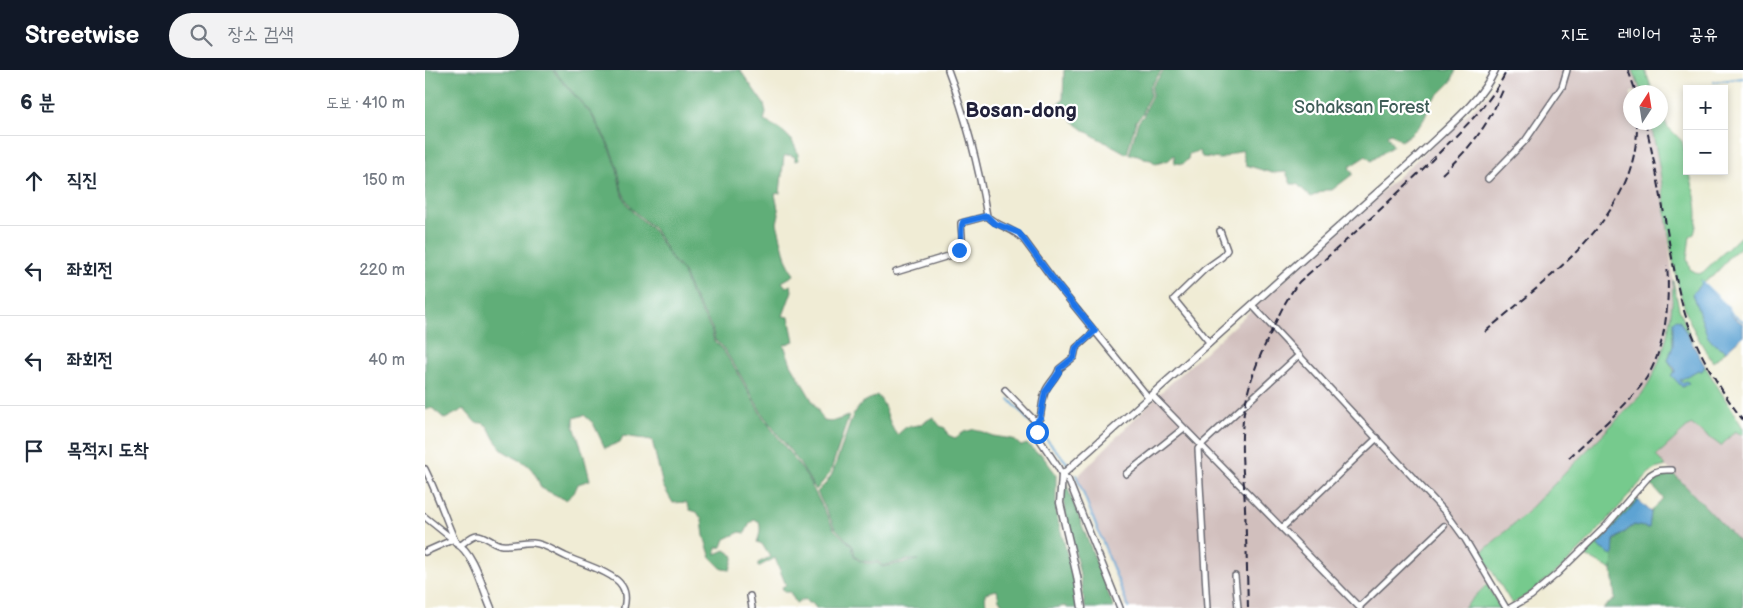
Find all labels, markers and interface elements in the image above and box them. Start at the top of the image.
search box [169,13,519,58]
text: Streetwise [25,21,139,50]
icon: search [187,21,215,49]
text: 장소 검색 [227,23,294,46]
text: 지도 [1561,24,1590,45]
text: 레이어 [1618,24,1661,45]
text: 공유 [1689,24,1718,45]
north arrow [1623,85,1668,130]
map controls [1683,85,1728,175]
button: + [1683,85,1728,130]
text: 6 분 [20,90,55,115]
text: 도보 · 410 m [326,94,405,113]
park label: Sohaksan Forest [1294,97,1430,118]
district label: Bosan-dong [965,99,1077,123]
button: − [1683,130,1728,175]
icon: ahead [20,167,48,195]
text: 직진 [67,169,98,192]
text: 150 m [363,171,405,190]
route end [948,239,971,262]
icon: left [20,257,48,285]
text: 좌회전 [67,259,113,282]
text: 220 m [359,261,405,280]
icon: left [20,347,48,375]
text: 좌회전 [67,349,113,372]
text: 40 m [368,351,405,370]
route start [1026,421,1049,444]
icon: arrive [20,437,48,465]
text: 목적지 도착 [67,439,149,462]

